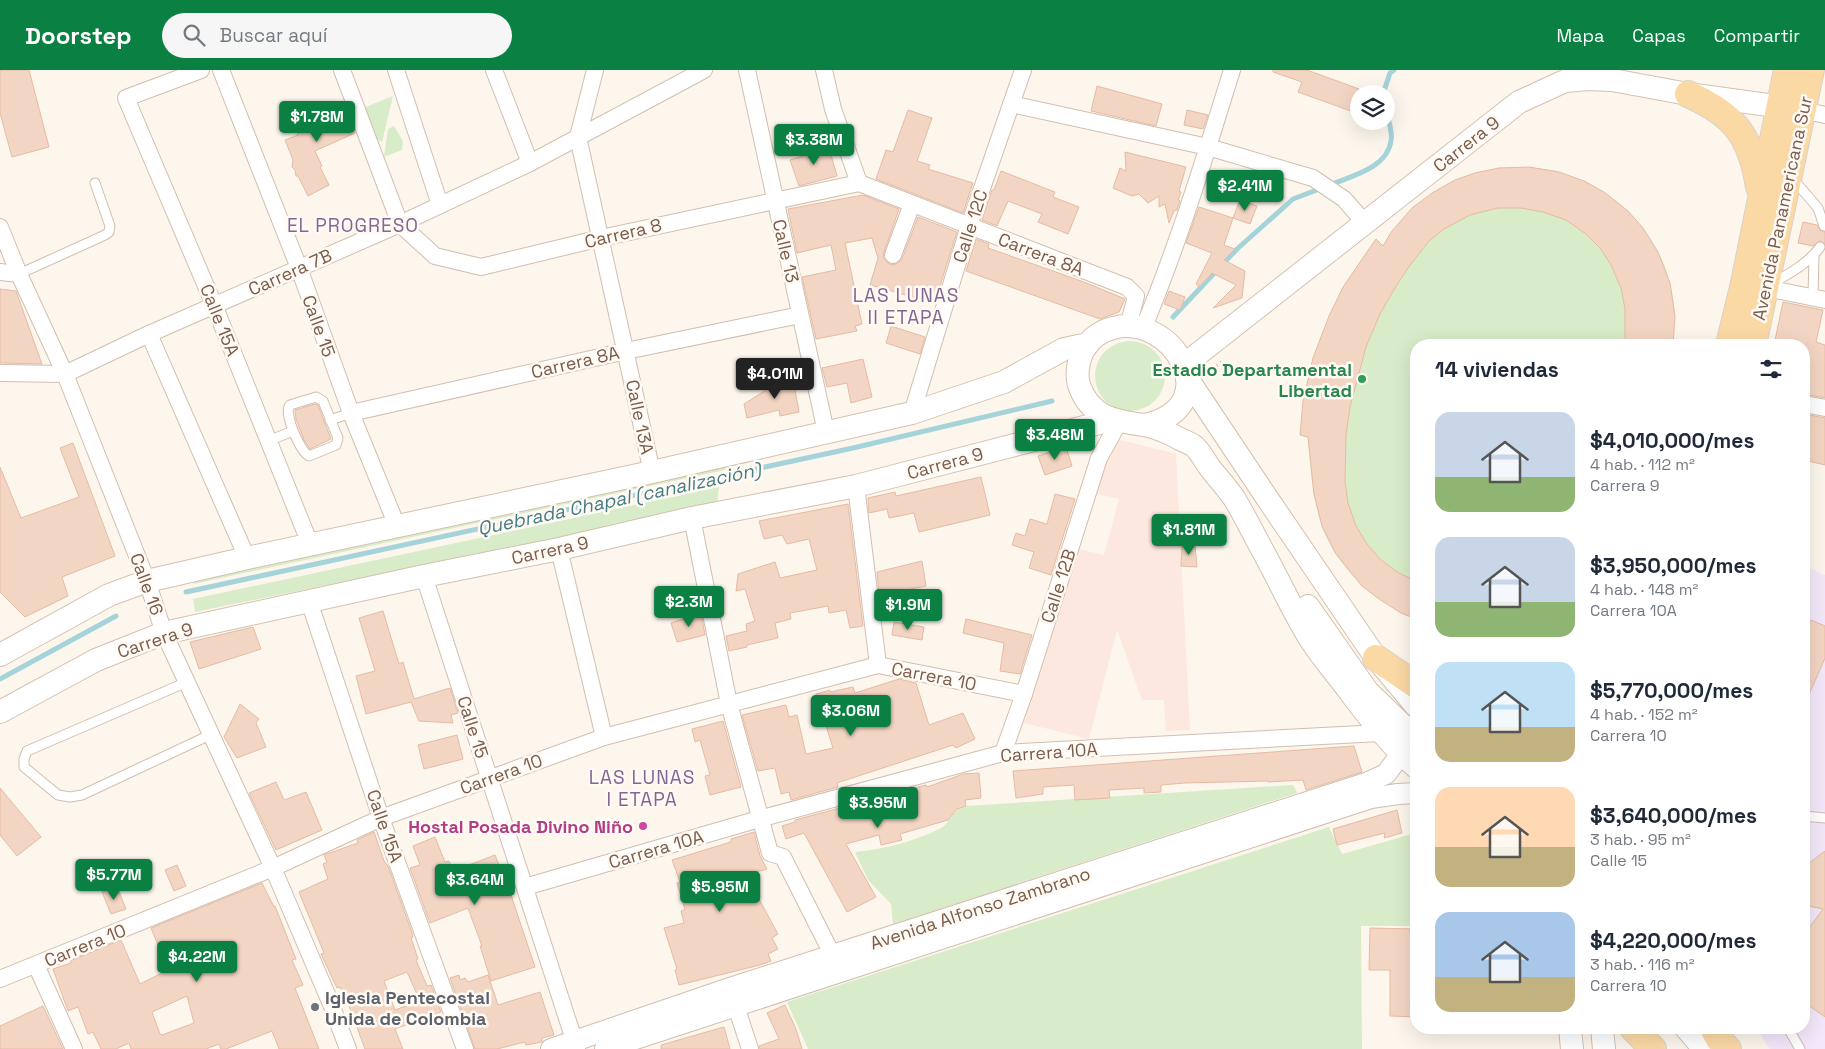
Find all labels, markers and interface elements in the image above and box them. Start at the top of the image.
search box [162,13,512,58]
text: Doorstep [25,20,132,51]
icon: search [180,21,208,49]
text: Buscar aquí [220,23,327,48]
text: Mapa [1556,24,1604,47]
text: Capas [1632,24,1686,47]
text: Compartir [1714,24,1800,47]
map controls [1350,85,1395,130]
button: layers [1350,85,1395,130]
street label: Avenida Panamericana Sur [1747,94,1817,322]
pin: $1.78M [276,100,358,143]
text: $1.78M [290,106,344,127]
street label: Carrera 9 [1428,111,1504,177]
pin: $3.38M [773,124,855,166]
text: $3.38M [785,129,843,150]
pin: $2.41M [1204,170,1286,212]
text: $2.41M [1218,175,1272,196]
street label: Calle 12C [947,186,993,266]
district label: EL PROGRESO [287,213,419,238]
street label: Carrera 8 [582,213,664,253]
street label: Calle 13 [768,217,804,285]
street label: Carrera 8A [995,227,1087,281]
street label: Carrera 7B [245,243,335,301]
street label: Calle 15A [195,281,245,359]
district label: LAS LUNAS II ETAPA [853,283,959,330]
street label: Calle 15 [297,292,341,360]
street label: Carrera 8A [529,341,621,383]
icon: filters [1757,355,1785,383]
text: 14 viviendas [1435,356,1559,383]
pin: $4.01M [734,358,816,400]
place label: Estadio Departamental Libertad [1152,358,1352,402]
text: $4.01M [747,363,803,384]
marker: Estadio Departamental Libertad [1356,373,1368,385]
street label: Calle 13A [621,378,659,456]
pin: $3.48M [1014,418,1096,461]
text: $3.48M [1026,424,1084,445]
text: $4,010,000/mes [1590,427,1754,454]
icon: home [1475,432,1535,492]
street label: Carrera 9 [904,442,986,484]
text: 4 hab. · 112 m² [1590,454,1695,475]
water label: Quebrada Chapal (canalización) [475,456,765,541]
text: Carrera 9 [1590,475,1660,496]
pin: $1.81M [1148,514,1230,556]
text: $1.81M [1163,519,1215,540]
street label: Carrera 9 [509,531,591,569]
street label: Calle 12B [1035,546,1081,626]
street label: Calle 16 [125,550,169,618]
text: $3,950,000/mes [1590,552,1757,579]
icon: home [1475,557,1535,617]
text: 4 hab. · 148 m² [1590,579,1698,600]
pin: $2.3M [654,586,724,628]
pin: $1.9M [873,588,943,631]
text: $2.3M [665,591,713,612]
text: $1.9M [885,594,931,615]
text: Carrera 10A [1590,600,1677,621]
street label: Carrera 9 [114,617,196,663]
street label: Carrera 10 [889,656,979,696]
text: $5,770,000/mes [1590,677,1753,704]
icon: home [1475,682,1535,742]
street label: Calle 15 [452,693,494,761]
pin: $3.06M [810,694,892,737]
text: $3.06M [822,700,880,721]
text: 4 hab. · 152 m² [1590,704,1698,725]
text: Carrera 10 [1590,725,1667,746]
street label: Carrera 10A [999,737,1099,767]
street label: Carrera 10 [457,748,545,800]
district label: LAS LUNAS I ETAPA [589,765,695,812]
street label: Calle 15A [362,786,408,866]
pin: $3.95M [837,786,919,829]
text: $3.95M [849,792,907,813]
text: $3,640,000/mes [1590,802,1757,829]
icon: home [1475,807,1535,867]
place label: Hostal Posada Divino Niño [408,815,633,838]
marker: Hostal Posada Divino Niño [637,820,649,832]
street label: Carrera 10A [606,824,706,874]
text: 3 hab. · 95 m² [1590,829,1691,850]
text: Calle 15 [1590,850,1647,871]
pin: $5.77M [73,858,155,901]
street label: Avenida Alfonso Zambrano [867,861,1093,955]
text: $5.77M [86,864,142,885]
pin: $3.64M [434,864,516,906]
text: $3.64M [446,869,504,890]
pin: $5.95M [679,870,761,913]
text: $5.95M [691,876,749,897]
street label: Carrera 10 [41,918,129,972]
text: $4,220,000/mes [1590,927,1757,954]
icon: home [1475,932,1535,992]
pin: $4.22M [156,940,238,983]
text: $4.22M [168,946,226,967]
text: 3 hab. · 116 m² [1590,954,1695,975]
text: Carrera 10 [1590,975,1667,996]
place label: Iglesia Pentecostal Unida de Colombia [325,986,490,1030]
marker: Iglesia Pentecostal Unida de Colombia [309,1001,321,1013]

